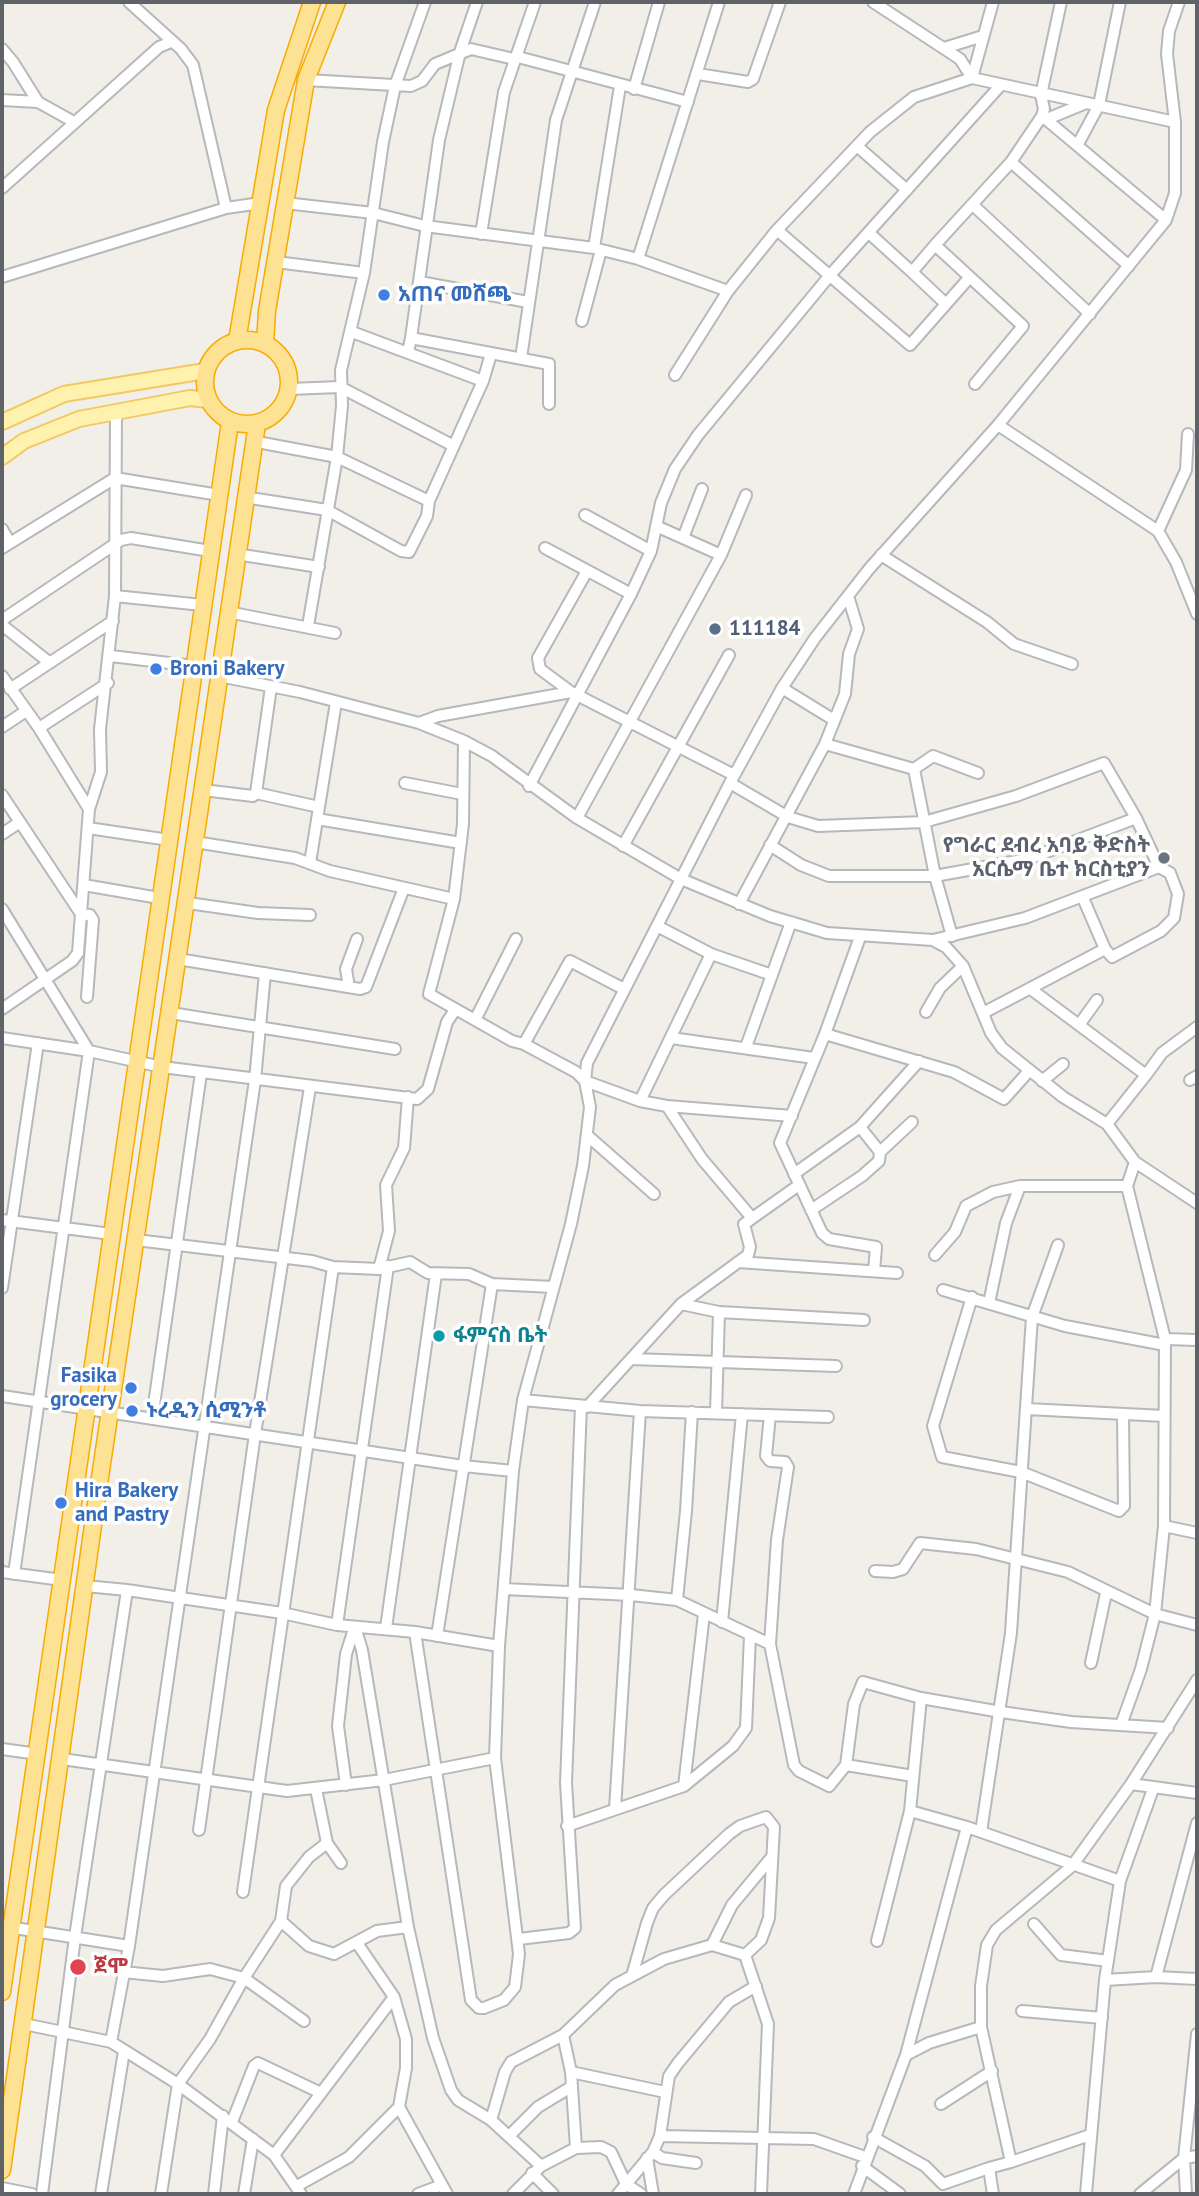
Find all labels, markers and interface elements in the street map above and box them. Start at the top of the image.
place label: አጠና መሸጫ [398,282,511,308]
marker: አጠና መሸጫ [376,287,392,303]
place label: 111184 [729,616,800,642]
marker: 111184 [707,621,723,637]
place label: Broni Bakery [170,656,284,682]
marker: Broni Bakery [148,661,164,677]
place label: የግራር ደብረ አባይ ቅድስት አርሴማ ቤተ ክርስቲያን [943,833,1150,883]
marker: የግራር ደብረ አባይ ቅድስት አርሴማ ቤተ ክርስቲያን [1156,850,1172,866]
place label: ፋምናስ ቤት [453,1323,547,1349]
marker: ፋምናስ ቤት [431,1328,447,1344]
place label: Fasika grocery [50,1363,117,1413]
marker: Fasika grocery [123,1380,139,1396]
place label: ኑረዲን ሲሚንቶ [146,1398,266,1424]
marker: ኑረዲን ሲሚንቶ [124,1403,140,1419]
place label: Hira Bakery and Pastry [75,1478,178,1528]
marker: Hira Bakery and Pastry [53,1495,69,1511]
place label: ጀሞ [94,1954,128,1980]
marker: ጀሞ [68,1957,88,1977]

